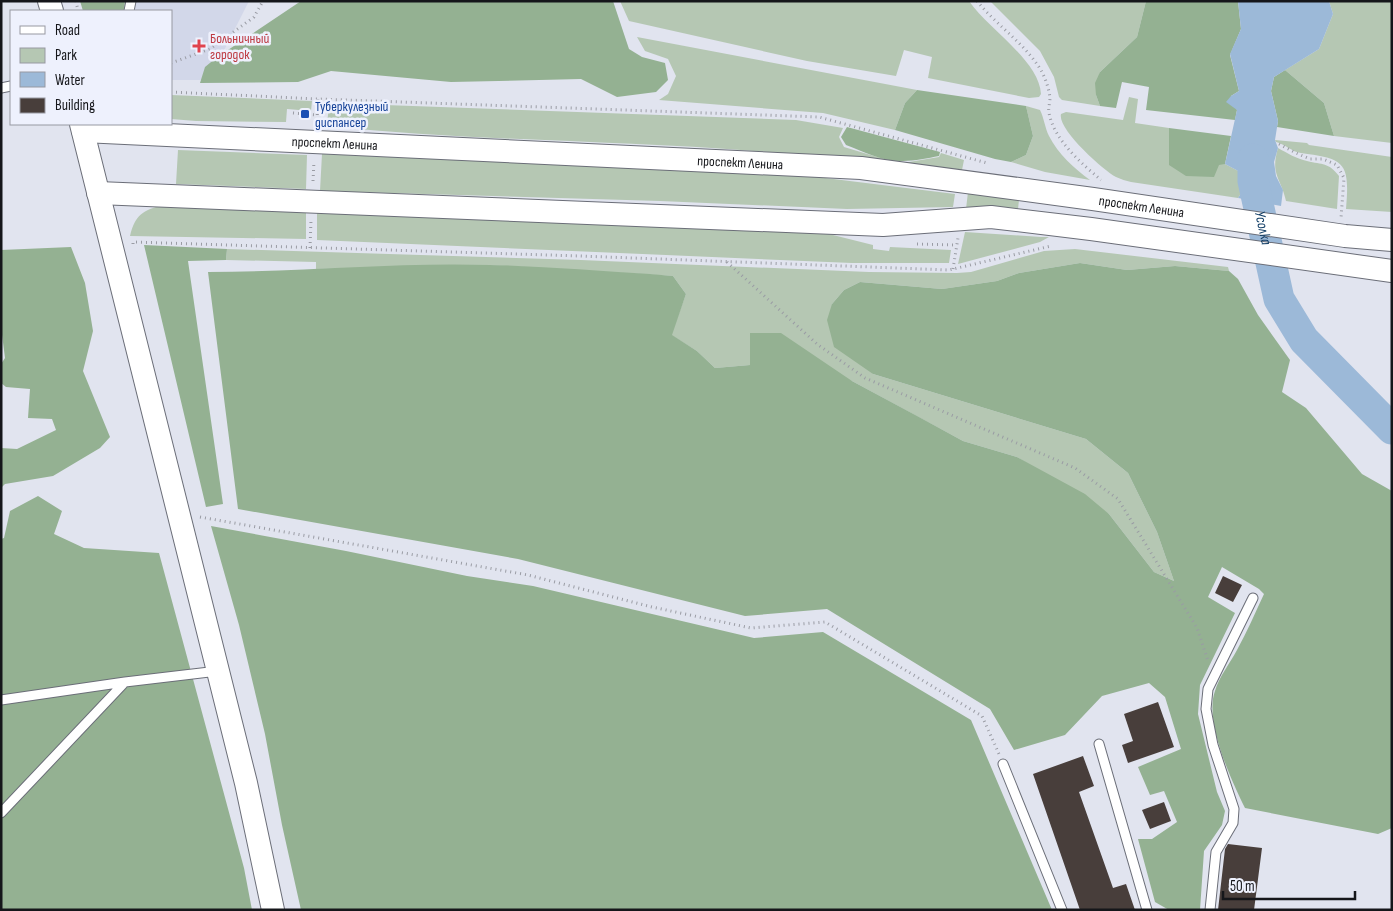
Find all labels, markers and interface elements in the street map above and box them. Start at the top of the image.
legend [10,10,172,125]
text: Road [55,21,80,40]
place label: Больничный городок [210,30,269,63]
marker: Больничный городок [192,39,206,53]
text: Park [55,46,77,65]
text: Water [55,71,86,90]
text: Building [55,96,95,115]
place label: Туберкулезный диспансер [315,98,389,131]
marker: Туберкулезный диспансер [299,108,311,120]
street label: проспект Ленина [291,132,378,154]
street label: проспект Ленина [697,152,784,173]
street label: проспект Ленина [1098,191,1185,221]
water label: Усолка [1250,209,1276,247]
scale bar [1223,868,1356,900]
text: 50 m [1230,877,1255,896]

